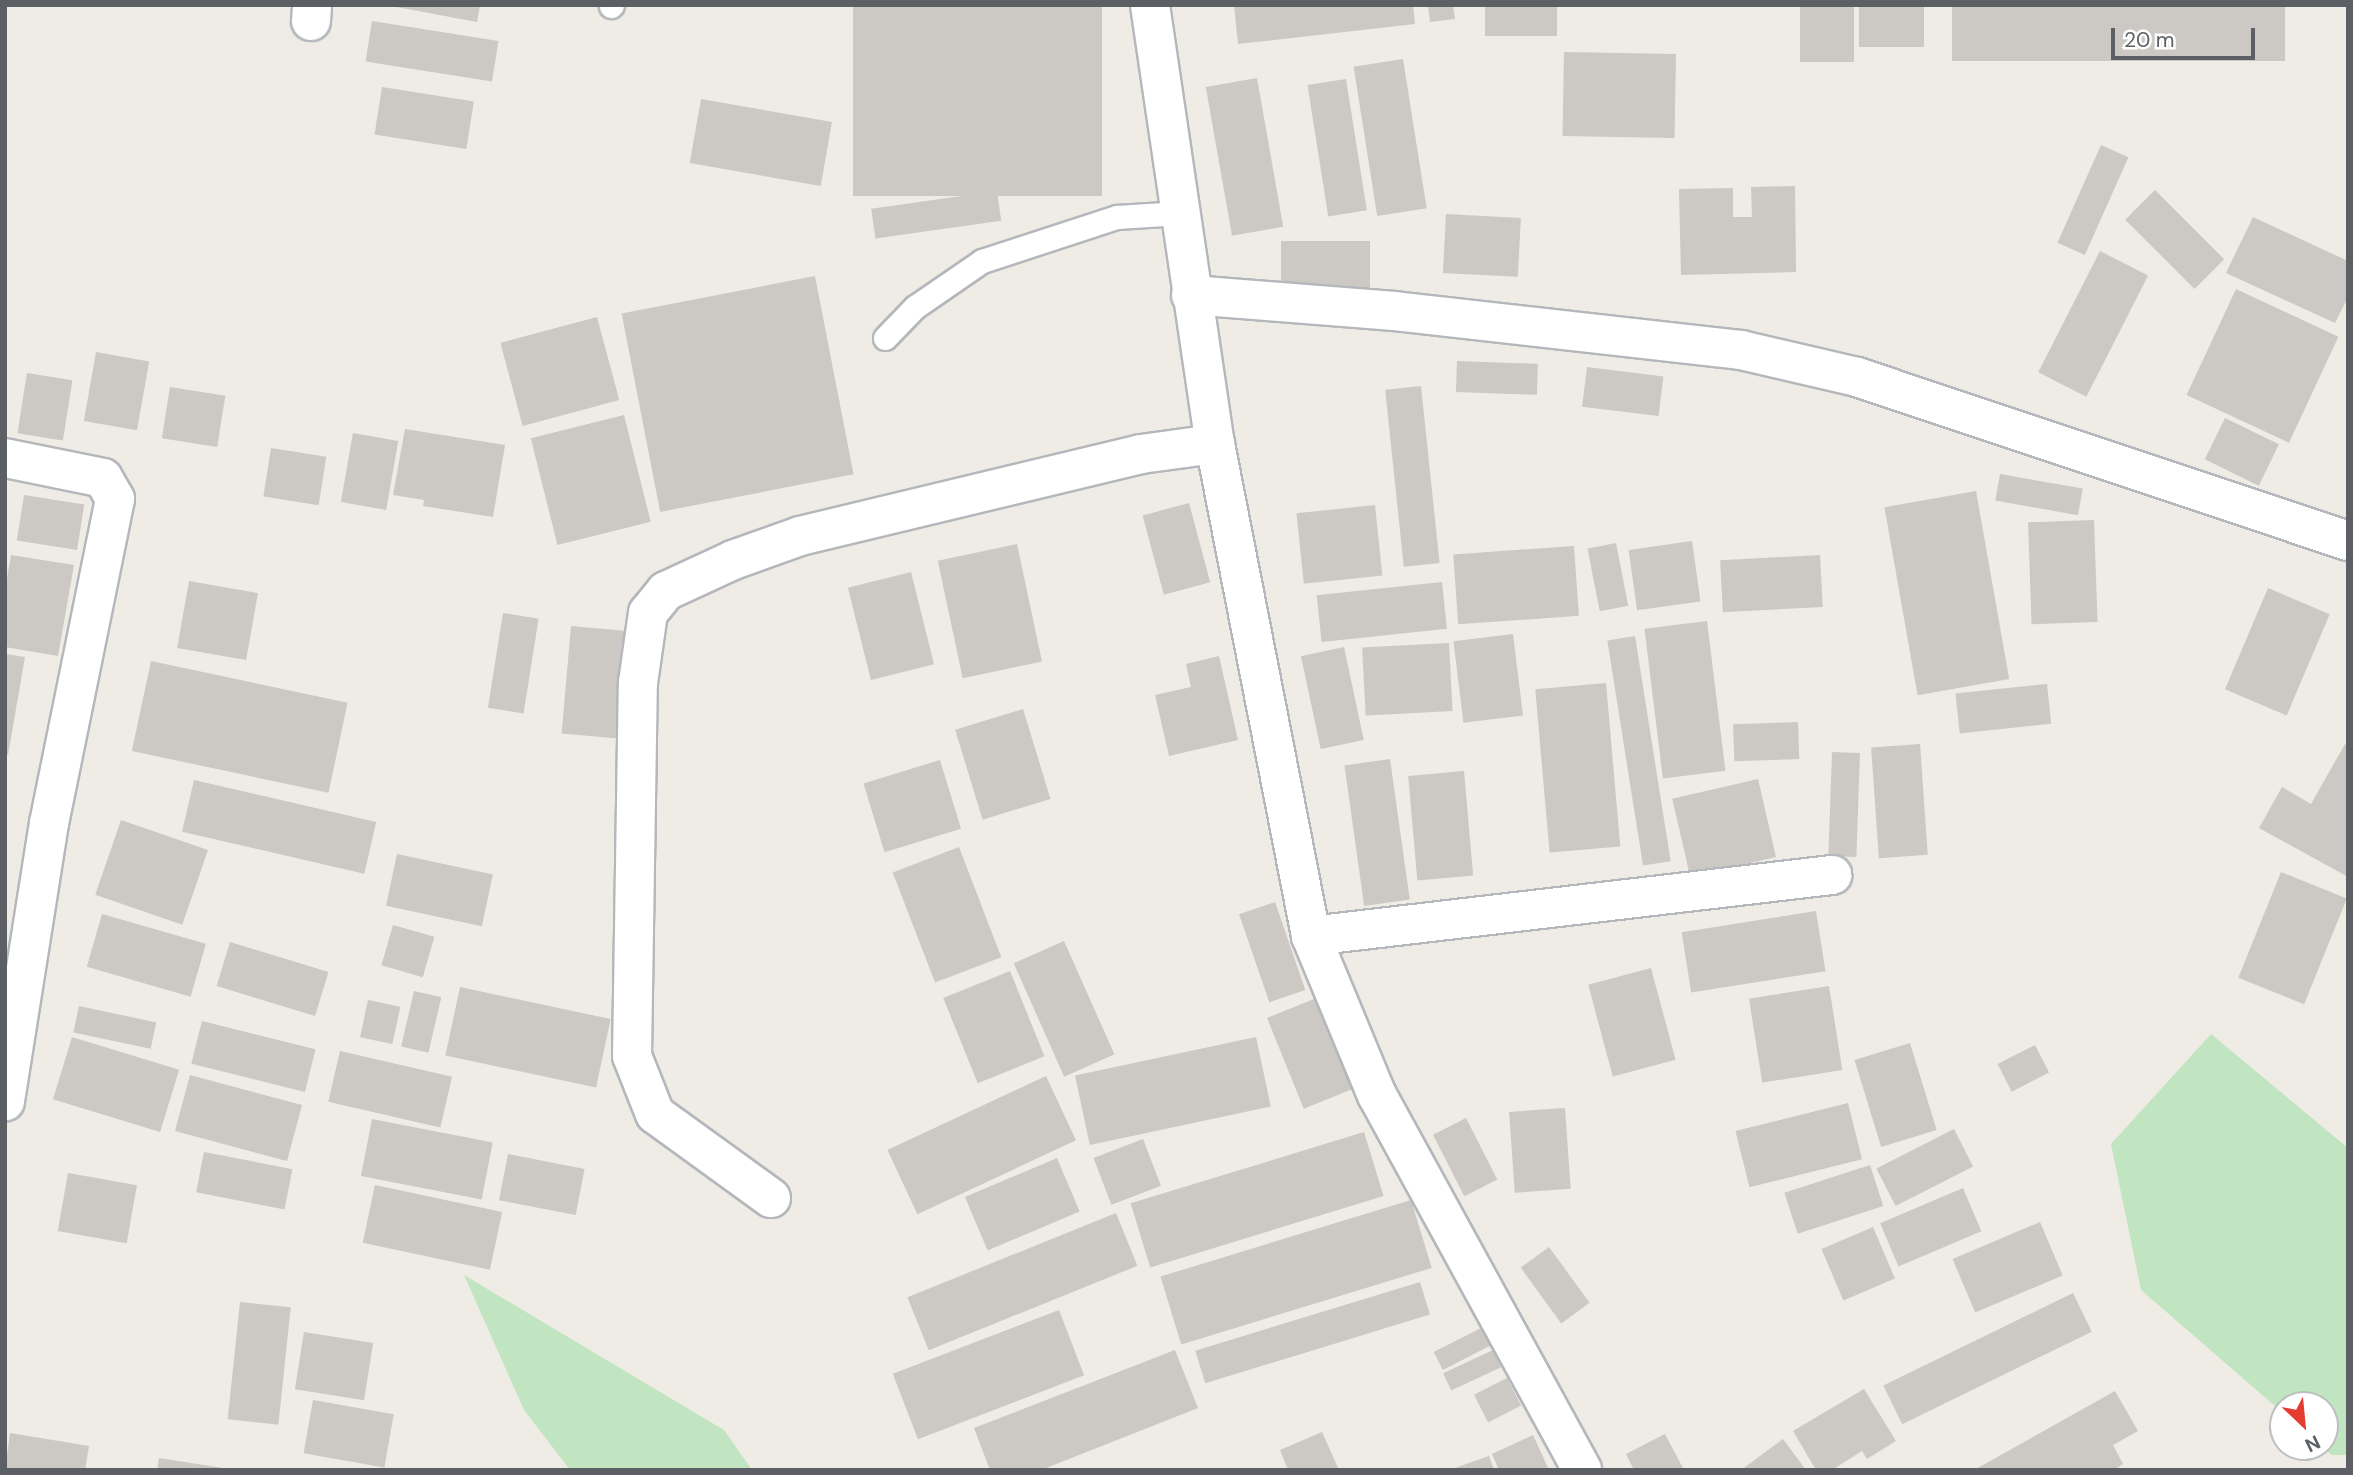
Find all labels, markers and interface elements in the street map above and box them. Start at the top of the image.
scale bar [2115,14,2258,58]
text: 20 m [2124,26,2175,54]
north arrow [2269,1391,2339,1461]
text: N [2301,1429,2324,1458]

